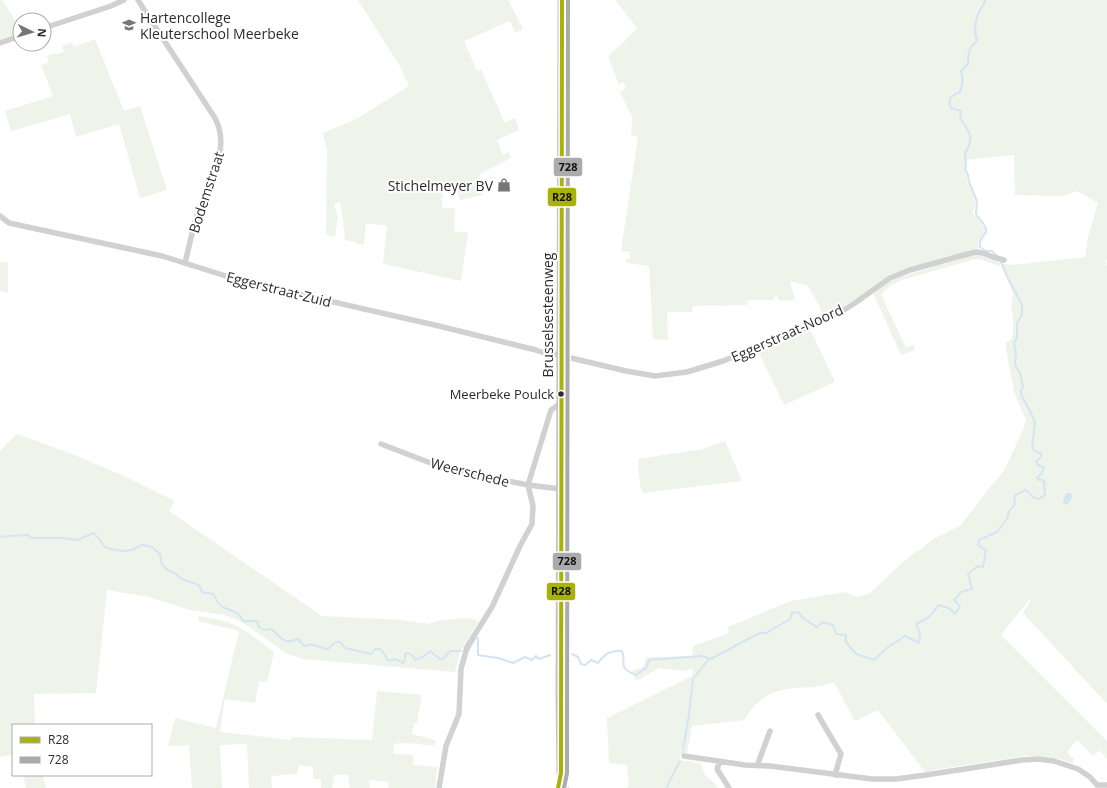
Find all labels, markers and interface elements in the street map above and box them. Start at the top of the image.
place label: Hartencollege Kleuterschool Meerbeke [140,8,299,43]
north arrow [12,12,52,52]
school or university icon: Hartencollege Kleuterschool Meerbeke [121,17,137,33]
text: N [35,28,50,38]
street label: Bodemstraat [184,149,228,235]
line badge: 728 [553,157,583,177]
text: 728 [559,159,577,174]
place label: Stichelmeyer BV [388,176,494,195]
shop icon: Stichelmeyer BV [496,177,512,193]
line badge: R28 [547,187,577,207]
text: R28 [552,189,572,204]
street label: Brusselsesteenweg [538,252,557,377]
street label: Eggerstraat-Zuid [224,267,334,311]
street label: Eggerstraat-Noord [728,300,846,366]
place label: Meerbeke Poulck [450,385,554,403]
marker: Meerbeke Poulck [556,389,566,399]
street label: Weerschede [429,453,512,491]
line badge: 728 [552,552,582,571]
text: 728 [558,553,576,568]
line badge: R28 [546,582,576,601]
text: R28 [551,583,571,598]
legend [12,724,152,776]
text: R28 [48,731,69,748]
text: 728 [48,751,69,768]

